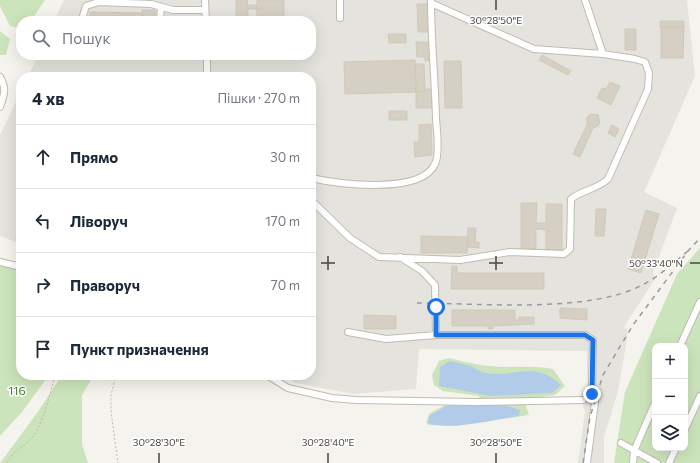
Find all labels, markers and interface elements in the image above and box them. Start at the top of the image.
text: 30°28'50"E [470,14,522,26]
search box [16,16,316,60]
icon: search [30,27,52,49]
text: Пошук [62,29,110,47]
text: 4 хв [32,88,65,109]
text: Пішки · 270 m [217,90,300,106]
icon: ahead [32,146,54,168]
text: Прямо [70,148,118,166]
text: 30 m [270,149,300,165]
icon: left [32,210,54,232]
text: Ліворуч [70,212,128,230]
text: 170 m [265,213,300,229]
text: 50°33'40"N [629,257,683,269]
icon: right [32,274,54,296]
text: Праворуч [70,276,140,294]
text: 70 m [271,277,300,293]
route start [427,298,445,316]
icon: arrive [32,338,54,360]
text: Пункт призначення [70,340,209,358]
map controls [652,343,688,451]
button: + [652,343,688,379]
button: − [652,379,688,415]
park label: 116 [8,383,26,397]
route end [583,385,601,403]
button: layers [652,415,688,451]
text: 30°28'30"E [133,436,185,448]
text: 30°28'40"E [302,436,354,448]
text: 30°28'50"E [470,436,522,448]

